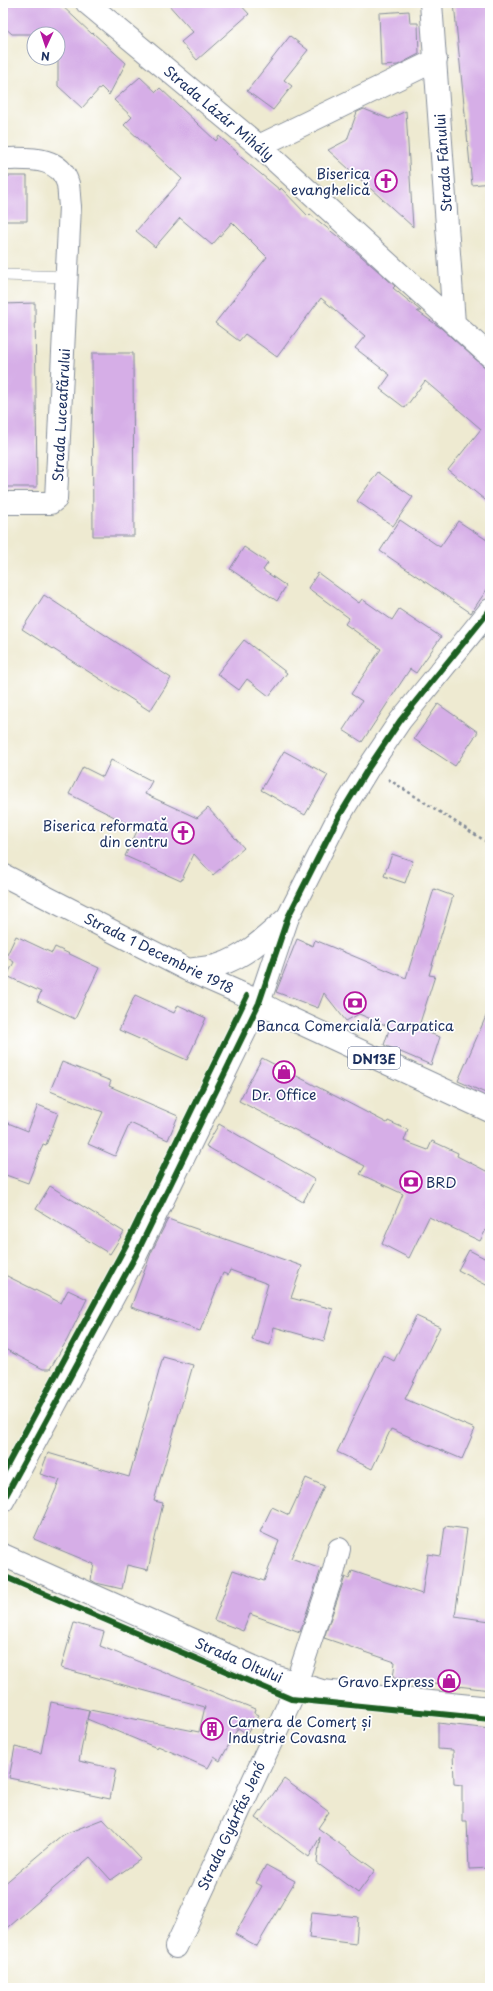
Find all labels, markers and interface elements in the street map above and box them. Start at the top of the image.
north arrow [26,26,66,66]
text: N [40,48,50,65]
street label: Strada Lázár Mihály [159,61,279,165]
street label: Strada Fânului [429,113,457,213]
place label: Biserica evanghelică [291,163,370,200]
church icon: Biserica evanghelică [373,168,399,194]
street label: Strada Luceafărului [47,348,75,482]
place label: Biserica reformată din centru [43,815,168,852]
church icon: Biserica reformată din centru [170,820,196,846]
street label: Strada 1 Decembrie 1918 [81,908,237,998]
bank icon: Banca Comercială Carpatica [342,990,368,1016]
place label: Banca Comercială Carpatica [256,1015,454,1036]
road number: DN13E [348,1047,400,1069]
shop icon: Dr. Office [271,1059,297,1085]
place label: Dr. Office [252,1084,316,1105]
bank icon: BRD [398,1169,424,1195]
place label: BRD [426,1172,457,1193]
street label: Strada Oltului [192,1632,286,1688]
shop icon: Gravo Express [436,1668,462,1694]
place label: Gravo Express [338,1671,434,1692]
place label: Camera de Comerț și Industrie Covasna [228,1711,372,1748]
building icon: Camera de Comerț și Industrie Covasna [199,1716,225,1742]
street label: Strada Gyárfás Jenő [192,1758,270,1894]

